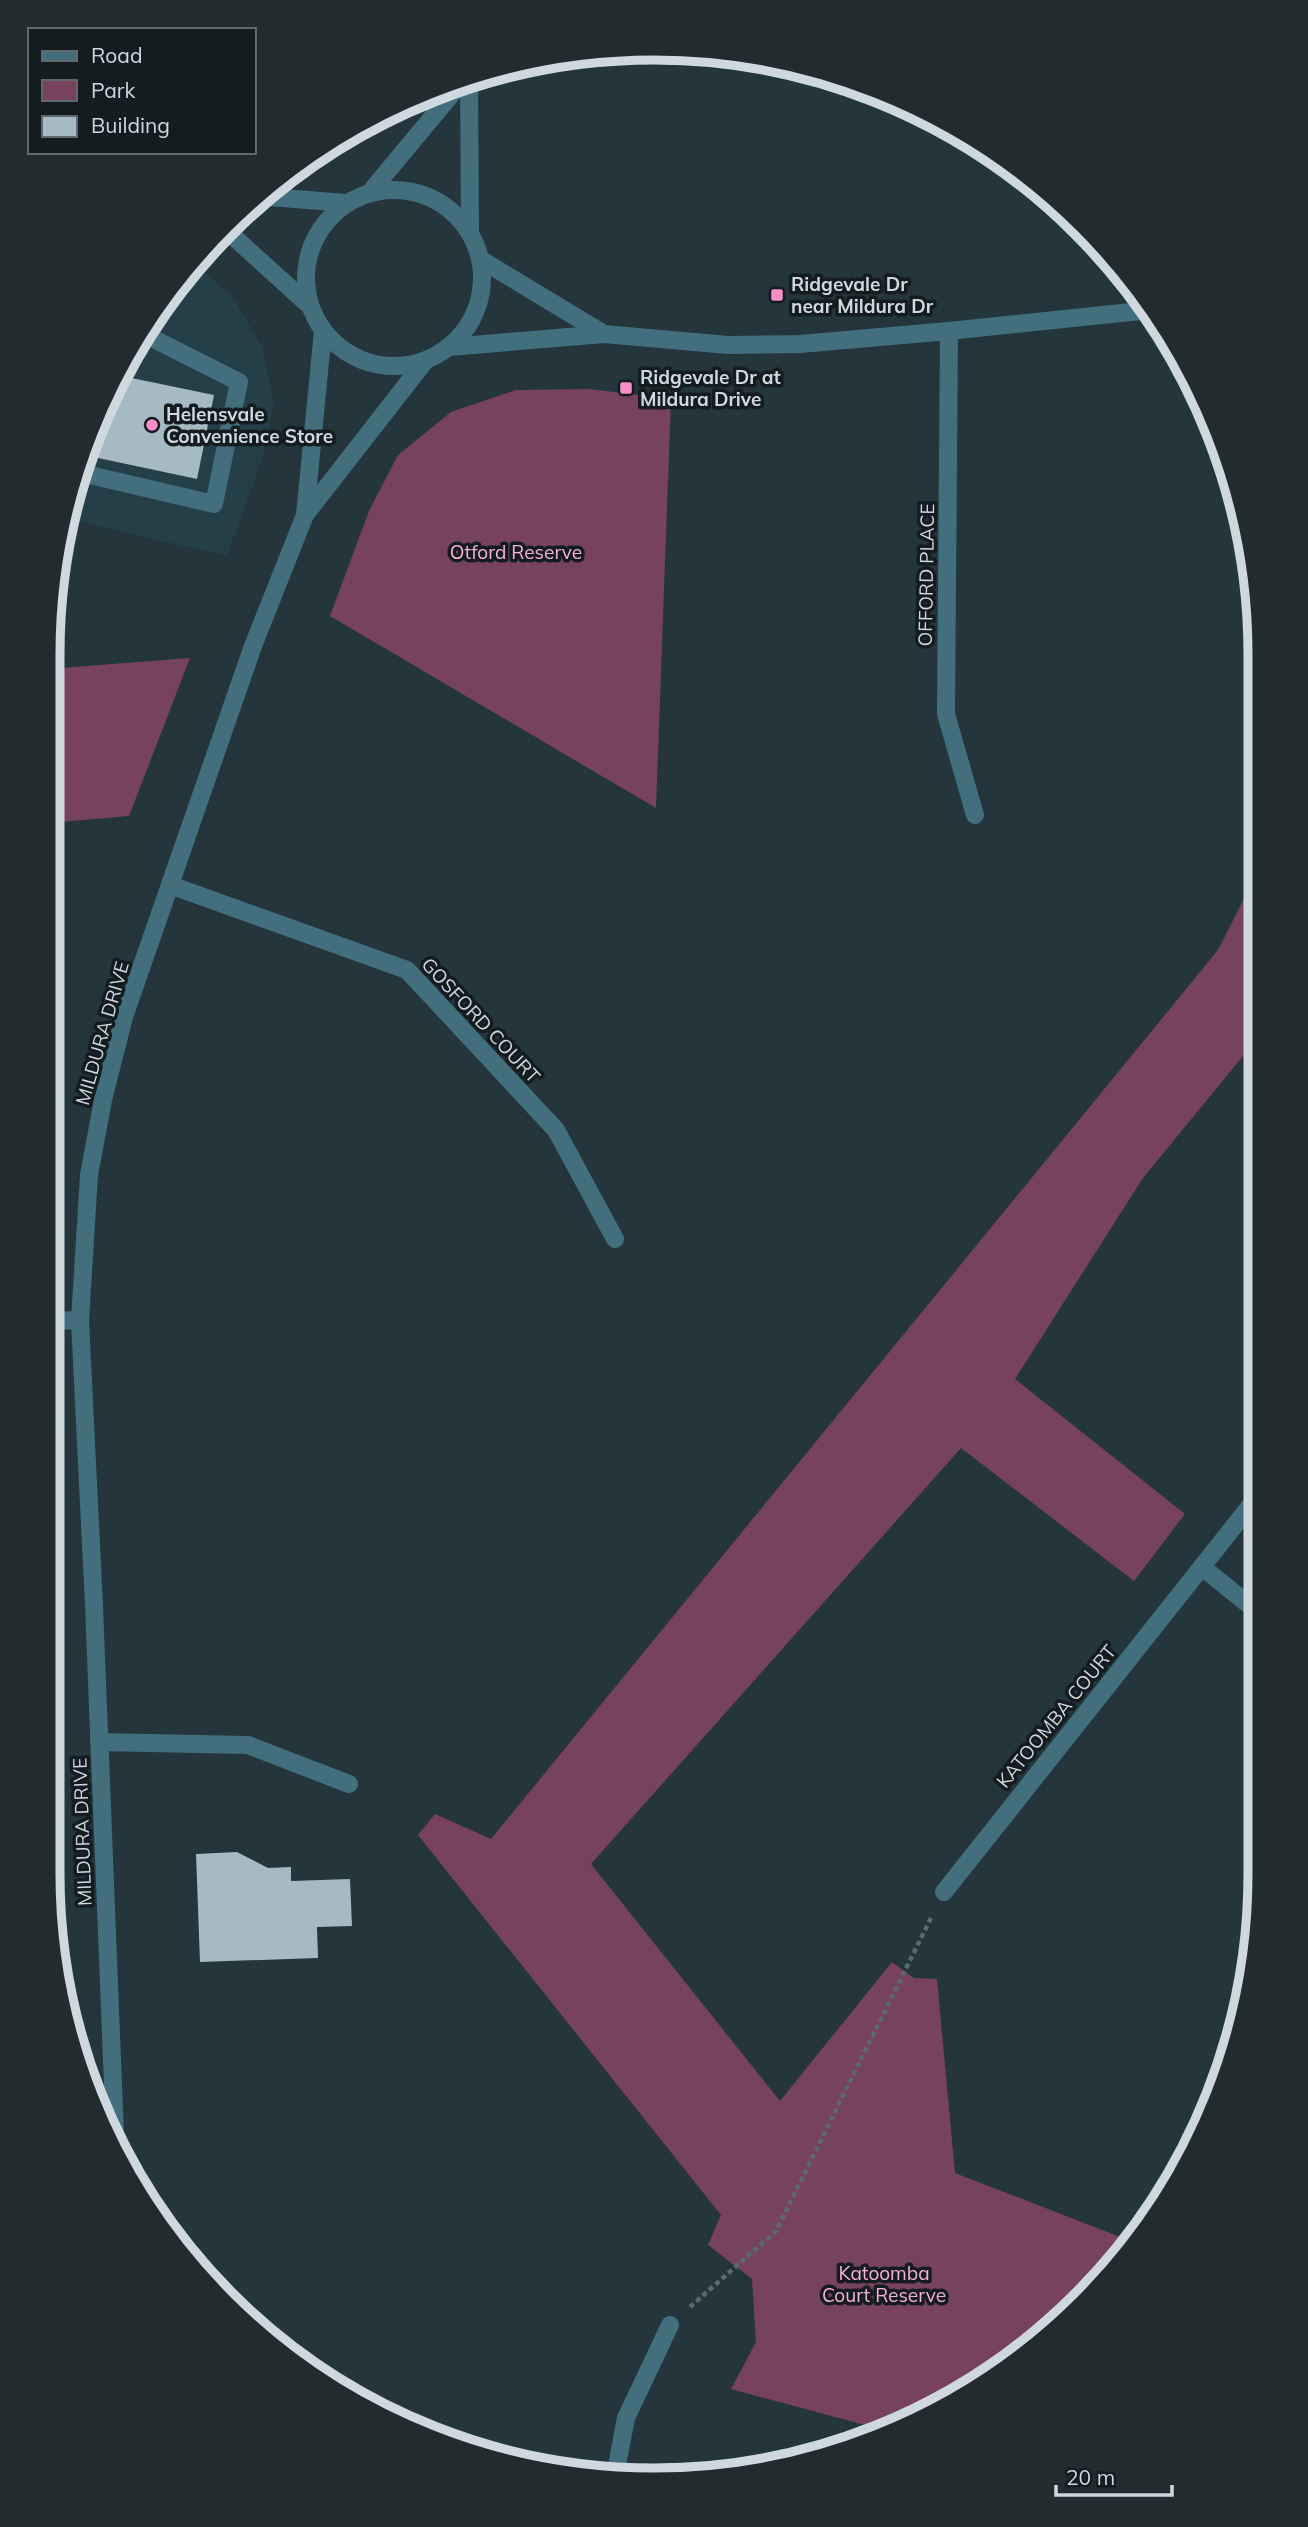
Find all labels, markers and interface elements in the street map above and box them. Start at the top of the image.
legend [28,28,256,154]
text: Road [91,42,142,68]
text: Park [91,77,135,103]
text: Building [91,112,170,138]
place label: Ridgevale Dr near Mildura Dr [791,272,934,318]
marker: Ridgevale Dr near Mildura Dr [769,287,785,303]
place label: Ridgevale Dr at Mildura Drive [640,365,781,411]
marker: Ridgevale Dr at Mildura Drive [618,380,634,396]
place label: Helensvale Convenience Store [166,402,333,448]
marker: Helensvale Convenience Store [144,417,160,433]
street label: OFFORD PLACE [913,503,939,647]
park label: Otford Reserve [450,540,582,564]
street label: GOSFORD COURT [417,952,546,1088]
street label: MILDURA DRIVE [70,958,134,1108]
street label: KATOOMBA COURT [991,1639,1121,1792]
street label: MILDURA DRIVE [67,1758,97,1906]
park label: Katoomba Court Reserve [822,2261,946,2307]
scale bar [1056,2454,1172,2498]
text: 20 m [1066,2464,1115,2490]

